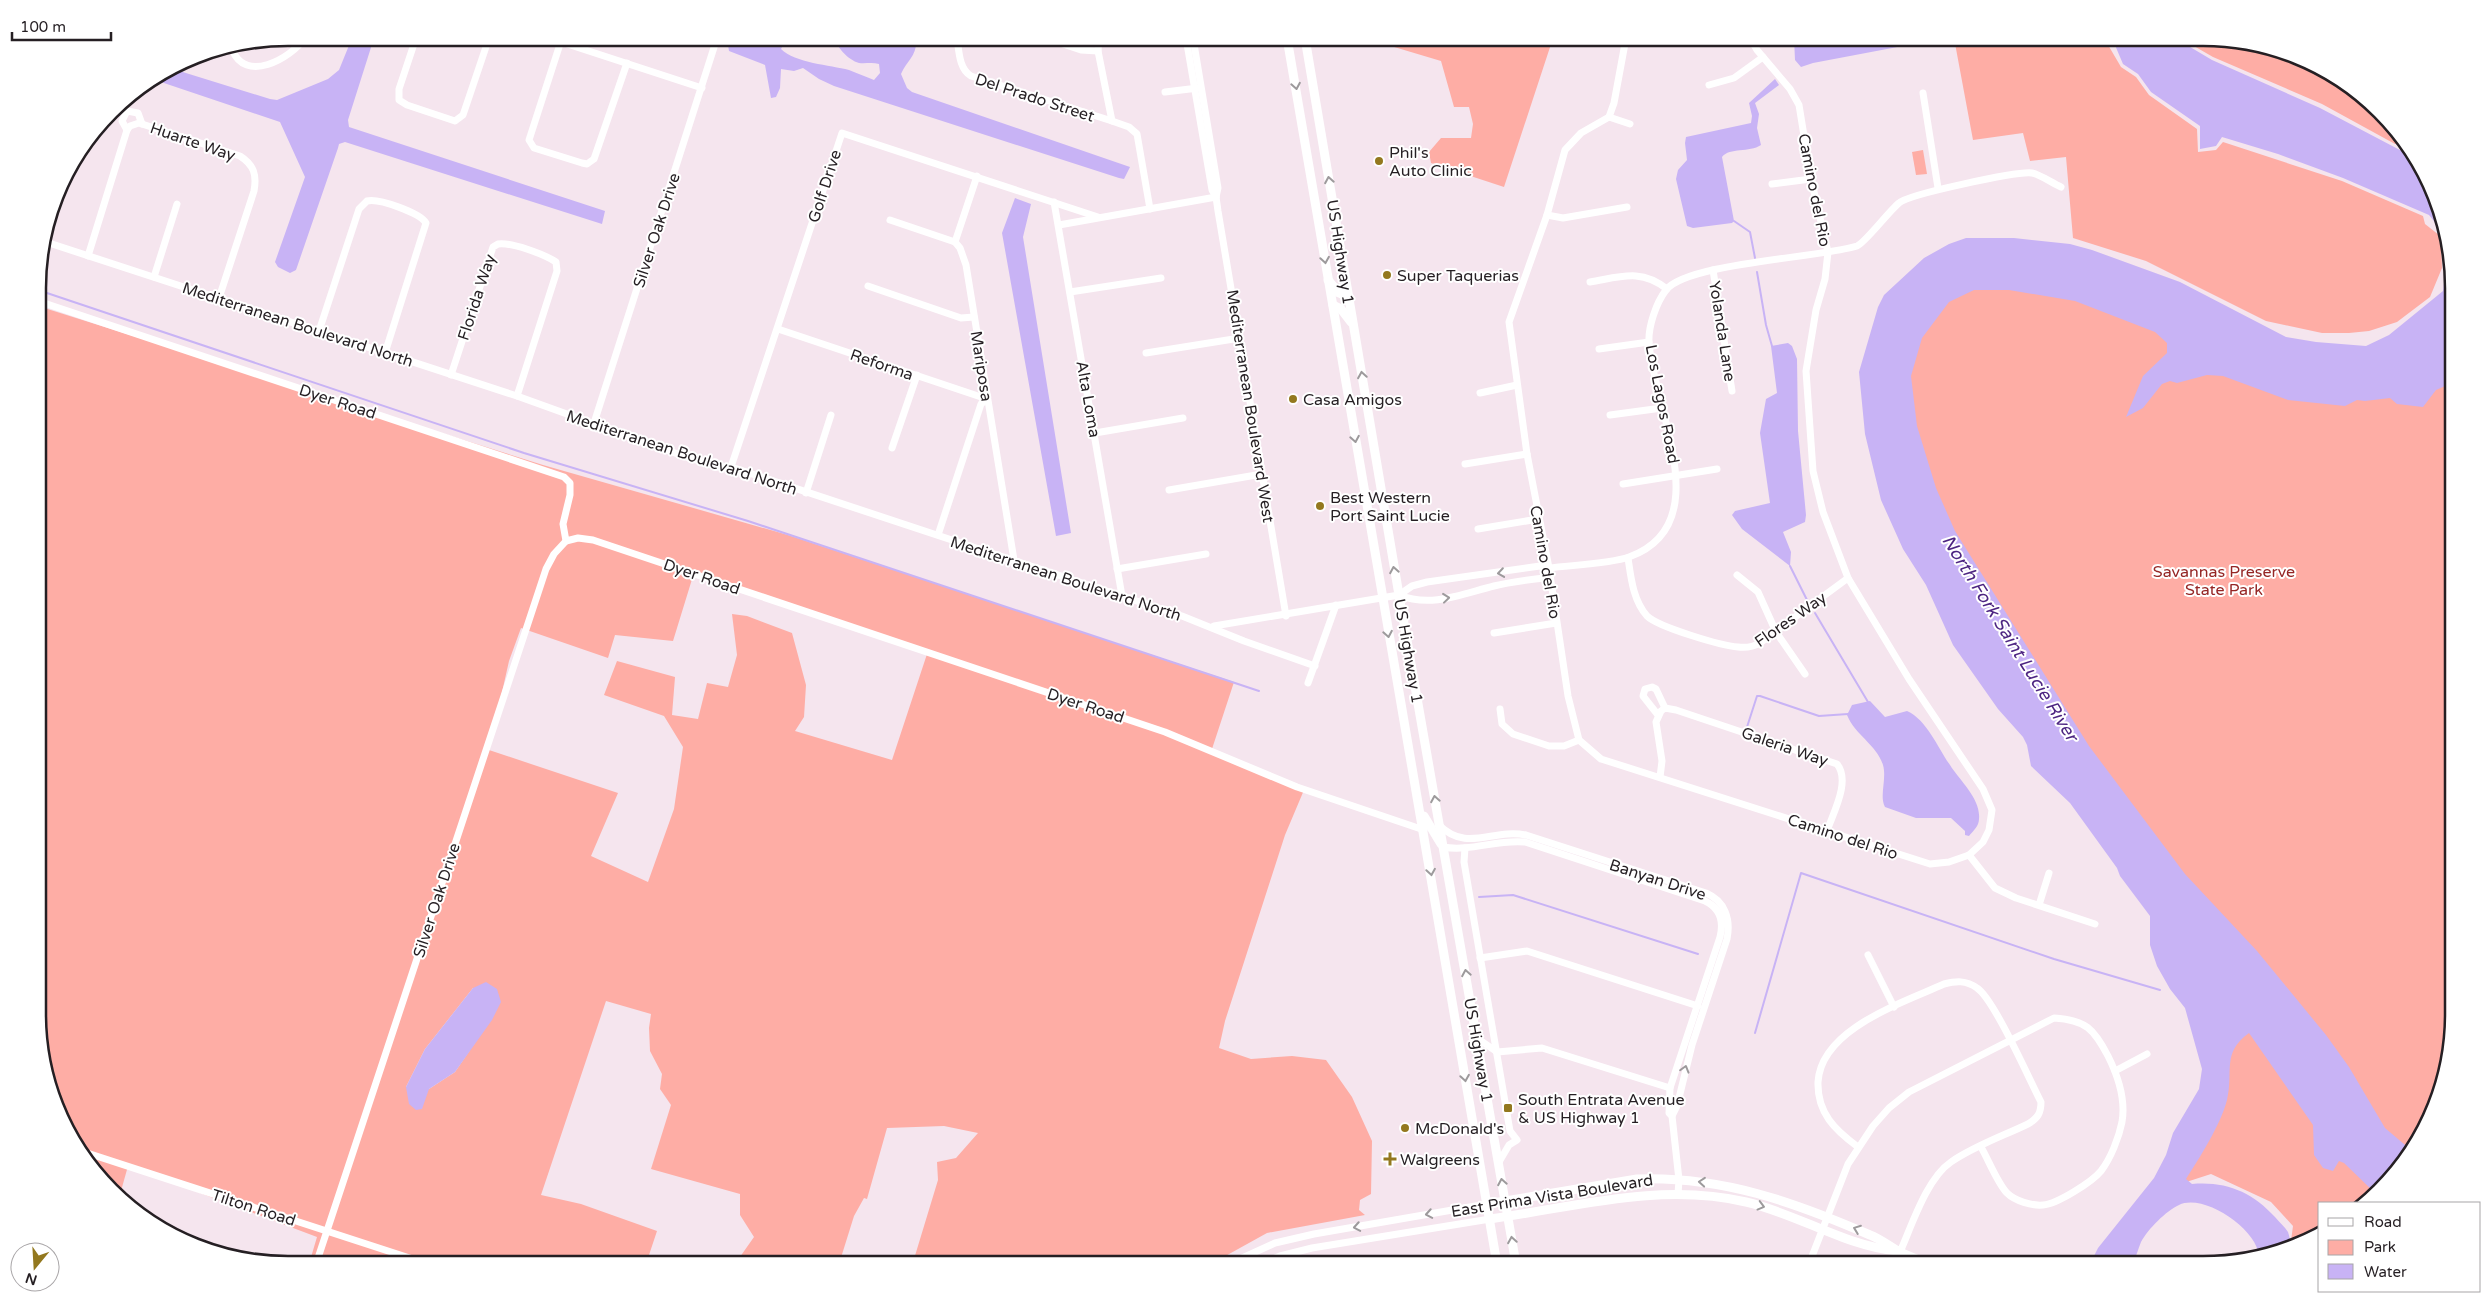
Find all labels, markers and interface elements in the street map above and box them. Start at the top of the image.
scale bar [12,10,111,42]
text: 100 m [20,18,66,36]
street label: Del Prado Street [972,69,1097,127]
one-way arrow [1290,81,1300,90]
street label: Huarte Way [147,118,238,166]
street label: Camino del Rio [1793,132,1835,248]
place label: Phil's Auto Clinic [1389,143,1472,181]
street label: Golf Drive [804,147,846,225]
marker: Phil's Auto Clinic [1373,155,1385,167]
street label: Silver Oak Drive [629,170,685,290]
one-way arrow [1324,176,1334,185]
street label: US Highway 1 [1322,198,1358,306]
street label: Florida Way [454,251,500,343]
one-way arrow [1320,255,1330,264]
place label: Super Taquerias [1397,266,1519,286]
marker: Super Taquerias [1381,269,1393,281]
street label: Mediterranean Boulevard North [180,278,416,372]
street label: Yolanda Lane [1704,279,1740,383]
street label: Mediterranean Boulevard West [1222,288,1278,524]
street label: Mariposa [966,329,996,403]
street label: Los Lagos Road [1641,343,1683,465]
street label: Reforma [847,345,916,385]
street label: Alta Loma [1071,359,1105,439]
one-way arrow [1357,371,1367,379]
street label: Dyer Road [297,380,379,424]
place label: Casa Amigos [1303,390,1402,410]
marker: Casa Amigos [1287,393,1299,405]
street label: Mediterranean Boulevard North [564,406,800,500]
one-way arrow [1350,434,1360,443]
place label: Best Western Port Saint Lucie [1330,488,1450,526]
marker: Best Western Port Saint Lucie [1314,500,1326,512]
street label: Camino del Rio [1525,504,1565,620]
water label: North Fork Saint Lucie River [1937,531,2084,747]
street label: Mediterranean Boulevard North [948,532,1184,626]
street label: Dyer Road [661,554,743,599]
park label: Savannas Preserve State Park [2153,562,2295,600]
one-way arrow [1390,565,1400,574]
one-way arrow [1497,567,1505,578]
street label: Flores Way [1751,588,1831,652]
one-way arrow [1443,593,1451,604]
street label: US Highway 1 [1389,597,1427,705]
one-way arrow [1383,629,1393,638]
street label: Dyer Road [1045,684,1127,728]
street label: Galeria Way [1739,723,1831,771]
one-way arrow [1430,794,1440,803]
street label: Camino del Rio [1785,810,1900,864]
street label: Silver Oak Drive [409,840,465,960]
street label: Banyan Drive [1607,855,1709,905]
one-way arrow [1425,869,1436,877]
one-way arrow [1461,969,1471,978]
street label: US Highway 1 [1459,996,1497,1104]
one-way arrow [1679,1066,1689,1074]
one-way arrow [1460,1074,1470,1083]
place label: South Entrata Avenue & US Highway 1 [1518,1090,1685,1128]
marker: South Entrata Avenue & US Highway 1 [1502,1102,1514,1114]
place label: McDonald's [1415,1119,1504,1139]
marker: McDonald's [1399,1122,1411,1134]
place label: Walgreens [1400,1150,1480,1170]
marker: Walgreens [1384,1153,1396,1165]
street label: East Prima Vista Boulevard [1450,1170,1655,1222]
one-way arrow [1698,1176,1706,1187]
one-way arrow [1498,1178,1508,1186]
street label: Tilton Road [209,1185,298,1231]
one-way arrow [1756,1200,1765,1210]
legend [2318,1202,2481,1292]
one-way arrow [1424,1209,1433,1219]
text: Road [2364,1213,2402,1231]
one-way arrow [1352,1221,1361,1231]
one-way arrow [1853,1225,1862,1236]
one-way arrow [1508,1236,1518,1245]
text: Park [2364,1238,2396,1256]
north arrow [10,1242,60,1292]
text: Water [2364,1263,2407,1281]
text: N [23,1269,39,1289]

